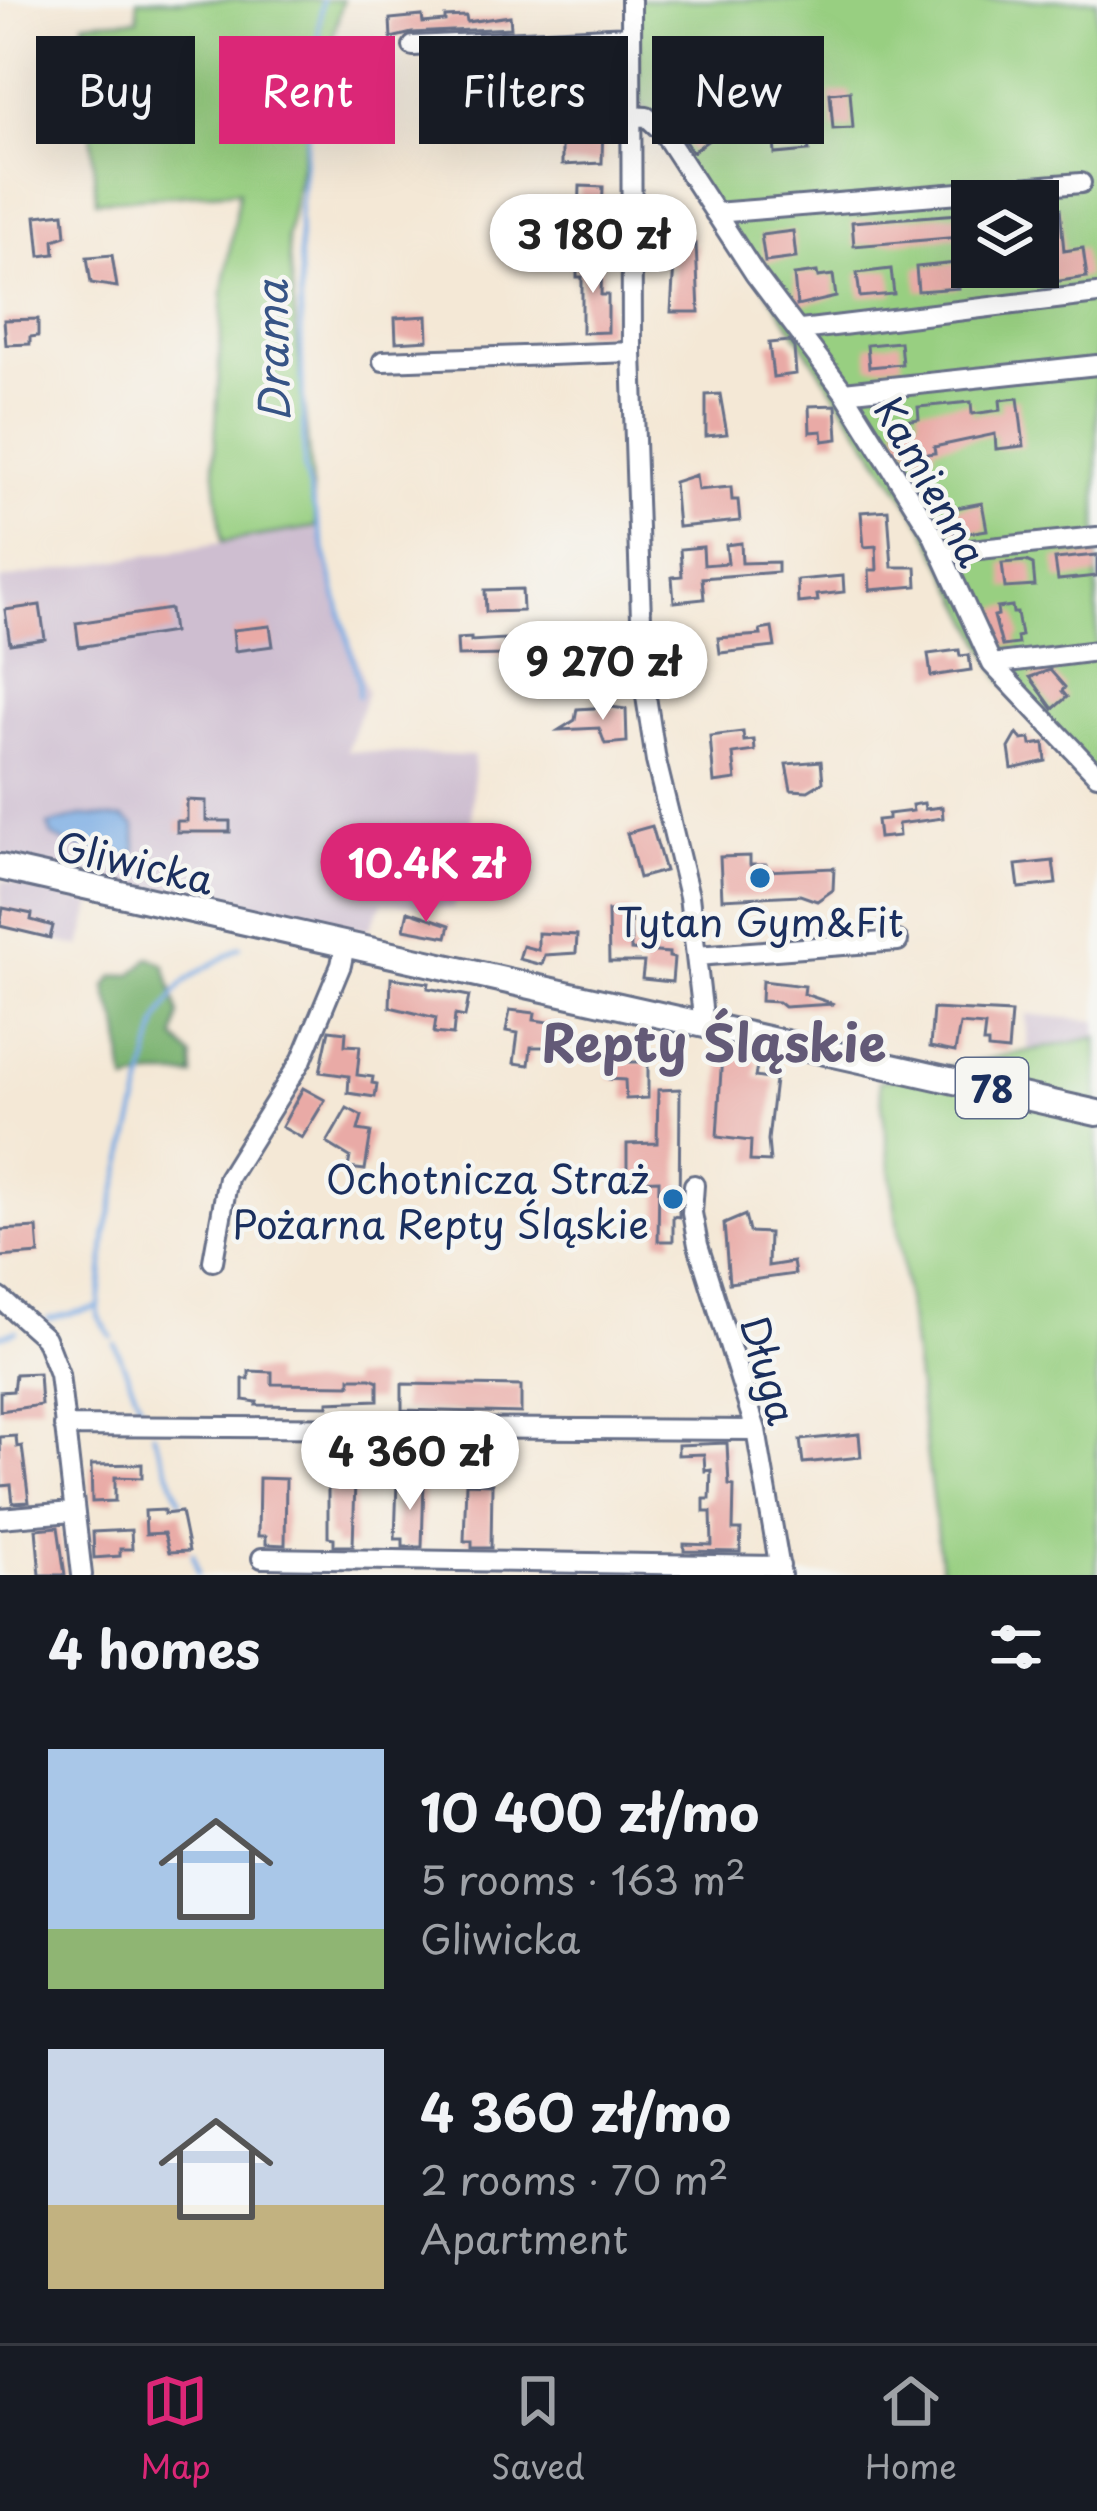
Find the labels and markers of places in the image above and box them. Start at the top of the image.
pin: 3 180 zł [469,194,717,296]
pin: 9 270 zł [479,621,727,723]
pin: 10.4K zł [302,823,550,925]
marker: Tytan Gym&Fit [747,865,773,891]
place label: Tytan Gym&Fit [616,891,904,950]
place label: Ochotnicza Straż Pożarna Repty Śląskie [232,1148,649,1252]
marker: Ochotnicza Straż Pożarna Repty Śląskie [660,1186,686,1212]
pin: 4 360 zł [286,1411,534,1513]

